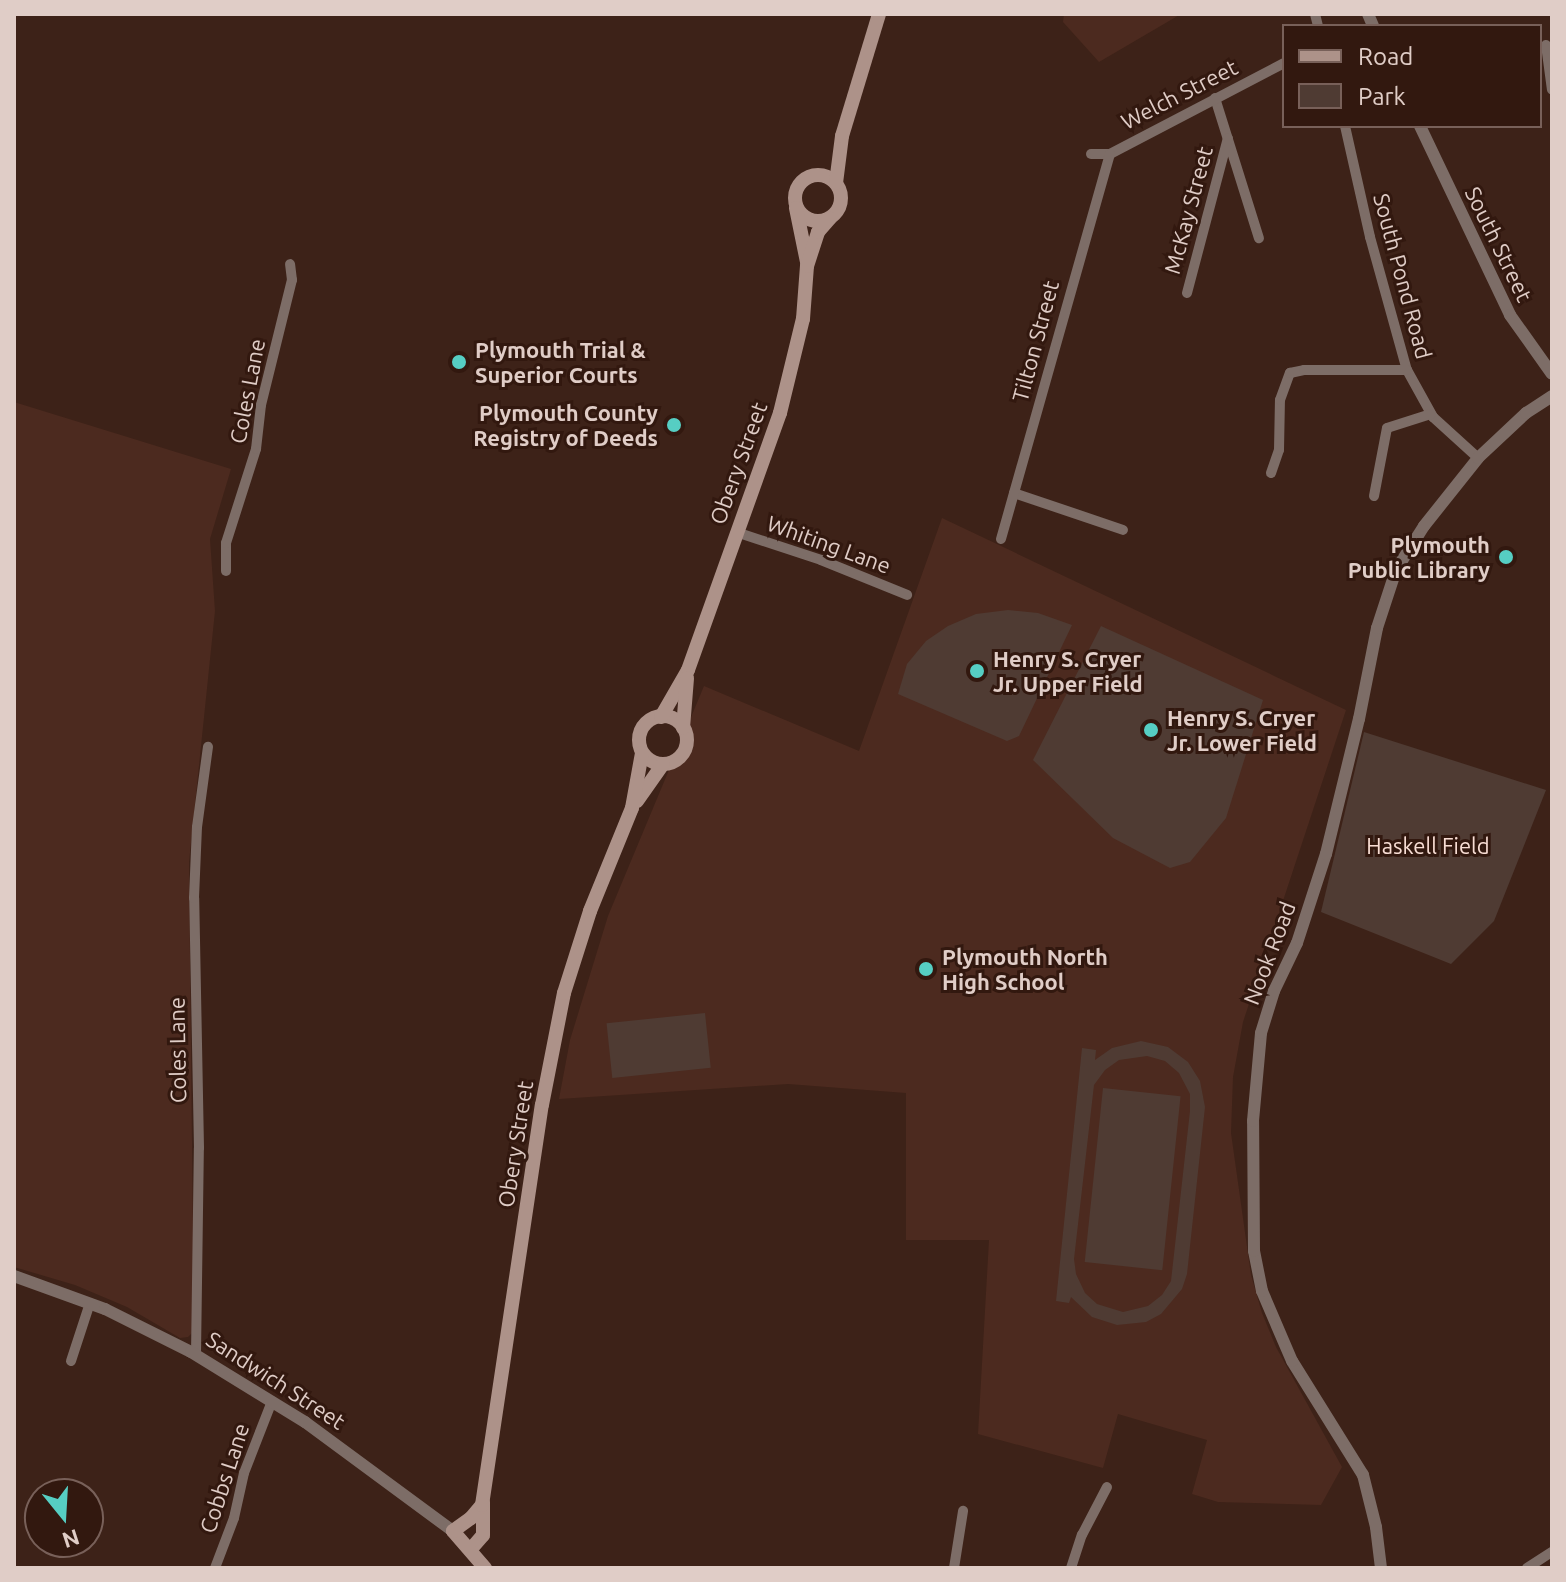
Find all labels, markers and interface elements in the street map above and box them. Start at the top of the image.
legend [1282,24,1542,128]
text: Road [1358,43,1413,70]
street label: Welch Street [1116,53,1242,135]
text: Park [1358,83,1406,110]
street label: McKay Street [1158,143,1218,277]
street label: South Street [1460,182,1538,306]
street label: South Pond Road [1368,190,1438,362]
street label: Tilton Street [1006,278,1064,404]
street label: Coles Lane [224,336,270,446]
place label: Plymouth Trial & Superior Courts [475,336,646,388]
marker: Plymouth Trial & Superior Courts [450,353,468,371]
street label: Obery Street [704,398,772,528]
place label: Plymouth County Registry of Deeds [473,399,658,450]
marker: Plymouth County Registry of Deeds [665,416,683,434]
street label: Whiting Lane [764,509,894,579]
place label: Plymouth Public Library [1348,531,1490,582]
marker: Plymouth Public Library [1497,548,1515,566]
place label: Henry S. Cryer Jr. Upper Field [993,645,1143,696]
marker: Henry S. Cryer Jr. Upper Field [968,662,986,680]
place label: Henry S. Cryer Jr. Lower Field [1167,704,1317,756]
marker: Henry S. Cryer Jr. Lower Field [1142,721,1160,739]
park label: Haskell Field [1366,833,1490,859]
street label: Nook Road [1237,898,1301,1008]
place label: Plymouth North High School [942,943,1108,994]
marker: Plymouth North High School [917,960,935,978]
street label: Coles Lane [163,997,191,1103]
street label: Obery Street [492,1079,538,1209]
street label: Sandwich Street [202,1325,350,1435]
street label: Cobbs Lane [194,1420,254,1536]
north arrow [24,1478,104,1558]
text: N [59,1525,83,1554]

